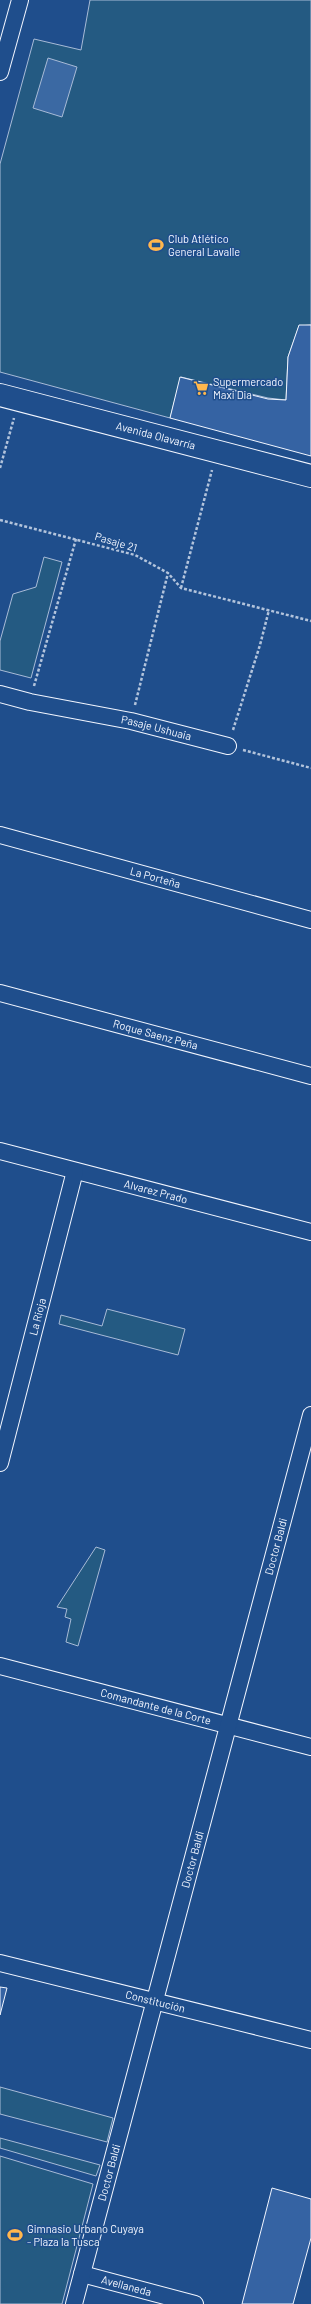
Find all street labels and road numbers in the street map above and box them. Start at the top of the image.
street label: Avenida Olavarría [115,419,197,452]
street label: Pasaje 21 [94,529,139,554]
street label: Pasaje Ushuaia [120,712,193,742]
street label: La Porteña [129,864,182,890]
street label: Roque Saenz Peña [112,1016,200,1052]
street label: Alvarez Prado [123,1177,189,1206]
street label: La Rioja [26,1297,48,1337]
street label: Doctor Baldi [262,1516,289,1576]
street label: Comandante de la Corte [99,1685,213,1727]
street label: Doctor Baldi [178,1829,206,1889]
street label: Constitución [124,1987,187,2015]
street label: Doctor Baldi [95,2142,122,2202]
street label: Avellaneda [100,2272,153,2298]

